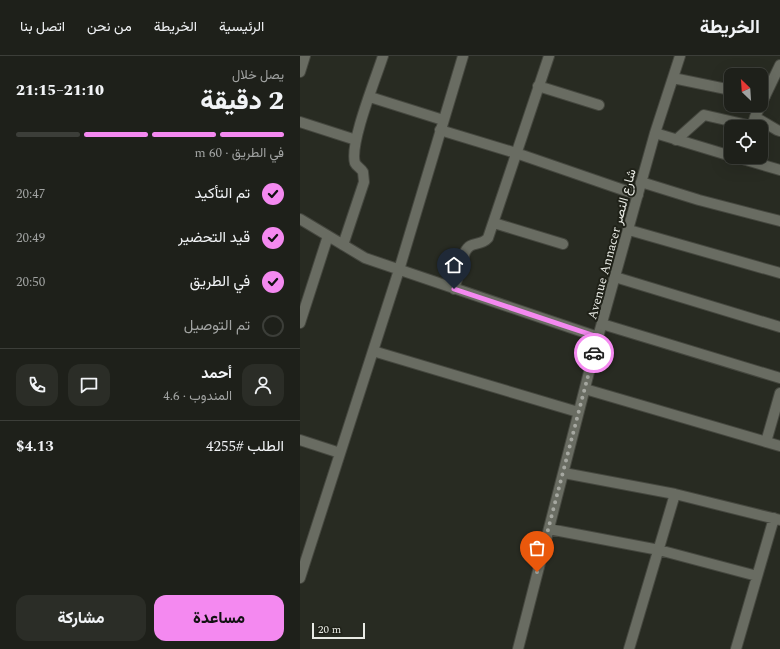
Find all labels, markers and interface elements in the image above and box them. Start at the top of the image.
text: الخريطة [700,13,760,42]
text: اتصل بنا [20,16,65,37]
text: من نحن [87,16,132,37]
text: الخريطة [154,16,197,37]
text: الرئيسية [219,16,264,37]
text: يصل خلال [232,65,284,85]
north arrow [724,68,768,112]
map controls [724,68,768,164]
text: 21:10–21:15 [16,79,104,102]
text: 2 دقيقة [200,81,284,121]
button: locate [724,120,768,164]
text: في الطريق · 60 m [195,143,284,163]
street label: Avenue Annacer شارع النصر [582,167,642,322]
text: تم التأكيد [195,182,250,205]
icon: check [262,183,284,205]
text: 20:47 [16,184,45,204]
text: قيد التحضير [178,226,250,249]
icon: check [262,227,284,249]
text: 20:49 [16,228,45,248]
pin [437,248,471,289]
icon: home [443,254,465,276]
text: في الطريق [190,270,250,293]
icon: check [262,271,284,293]
text: 20:50 [16,272,45,292]
text: تم التوصيل [184,314,250,337]
courier [574,333,614,373]
icon: car [583,342,605,364]
text: أحمد [201,362,232,385]
button: phone [16,364,58,406]
button: chat [68,364,110,406]
button: person [242,364,284,406]
text: المندوب · 4.6 [163,386,232,406]
text: $4.13 [16,435,54,458]
text: الطلب #4255 [206,435,284,458]
pin [520,531,554,572]
icon: bag [526,537,548,559]
button: مشاركة [16,595,146,641]
button: مساعدة [154,595,284,641]
scale bar [312,621,365,640]
text: 20 m [318,621,341,638]

